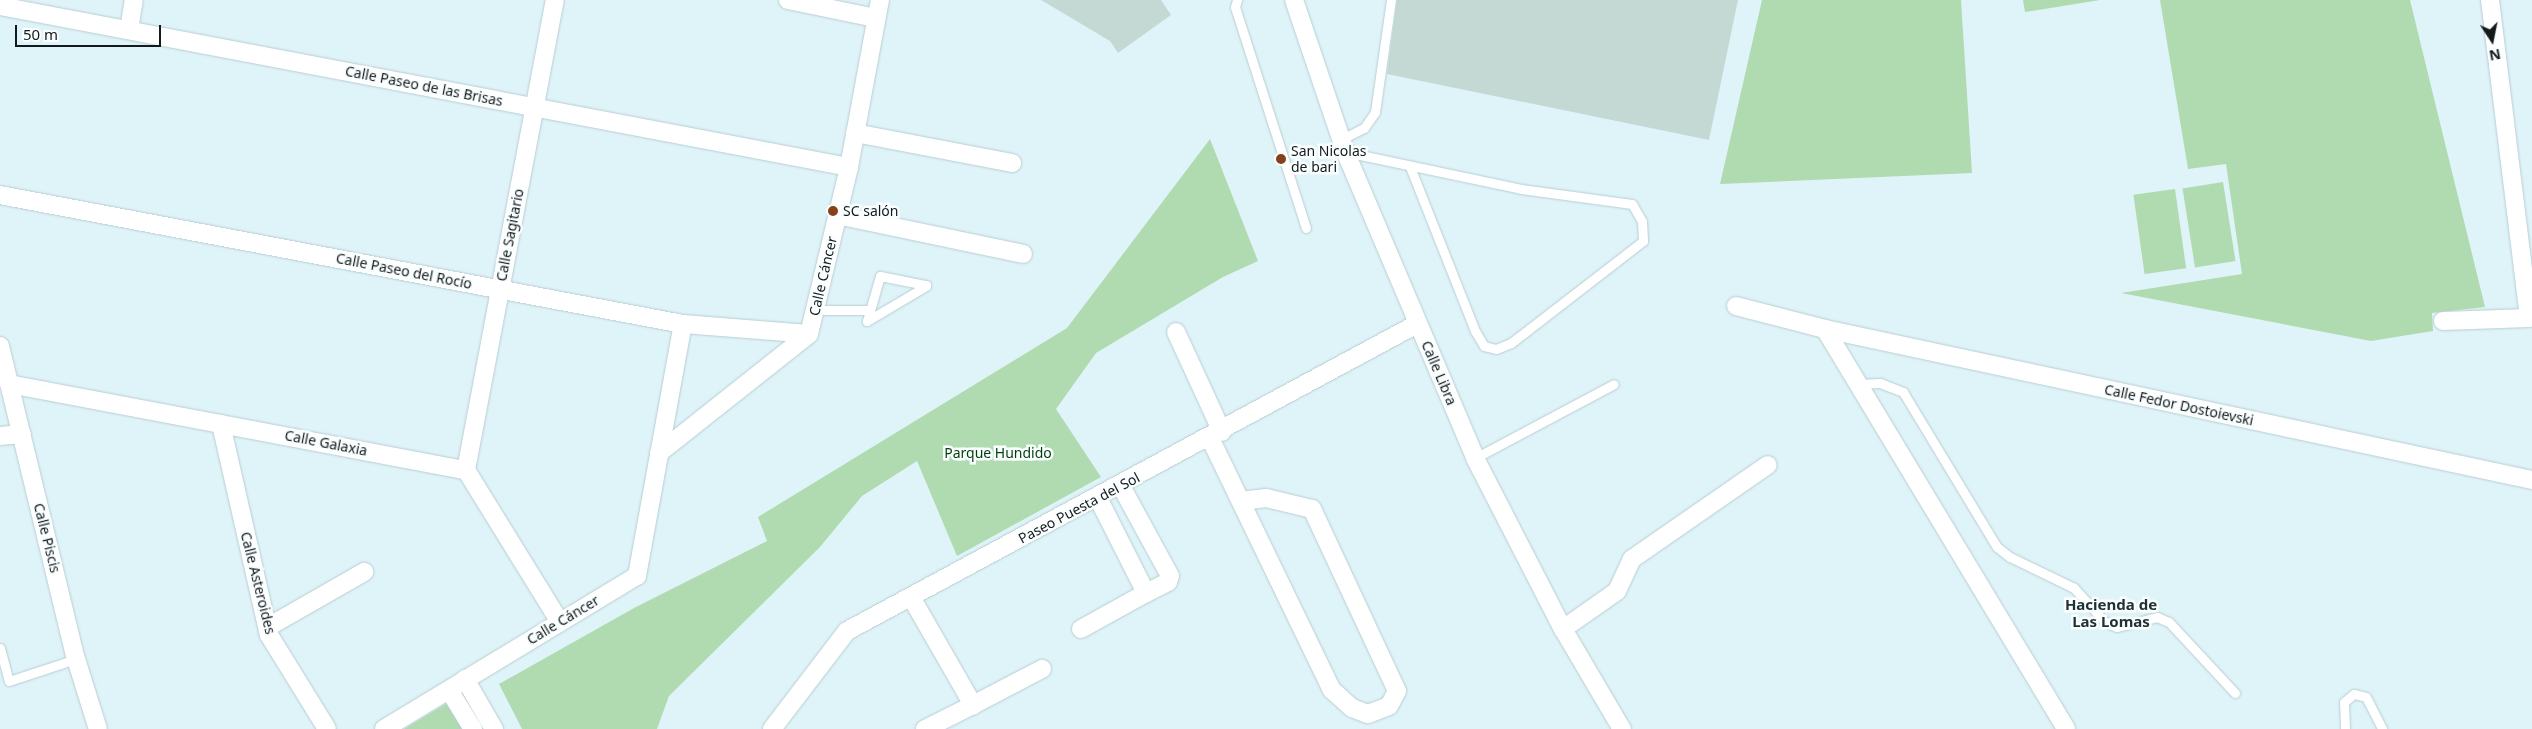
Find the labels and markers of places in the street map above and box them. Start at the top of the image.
place label: San Nicolas de bari [1291,143,1366,176]
marker: San Nicolas de bari [1275,153,1287,165]
place label: SC salón [843,203,898,219]
marker: SC salón [827,205,839,217]

